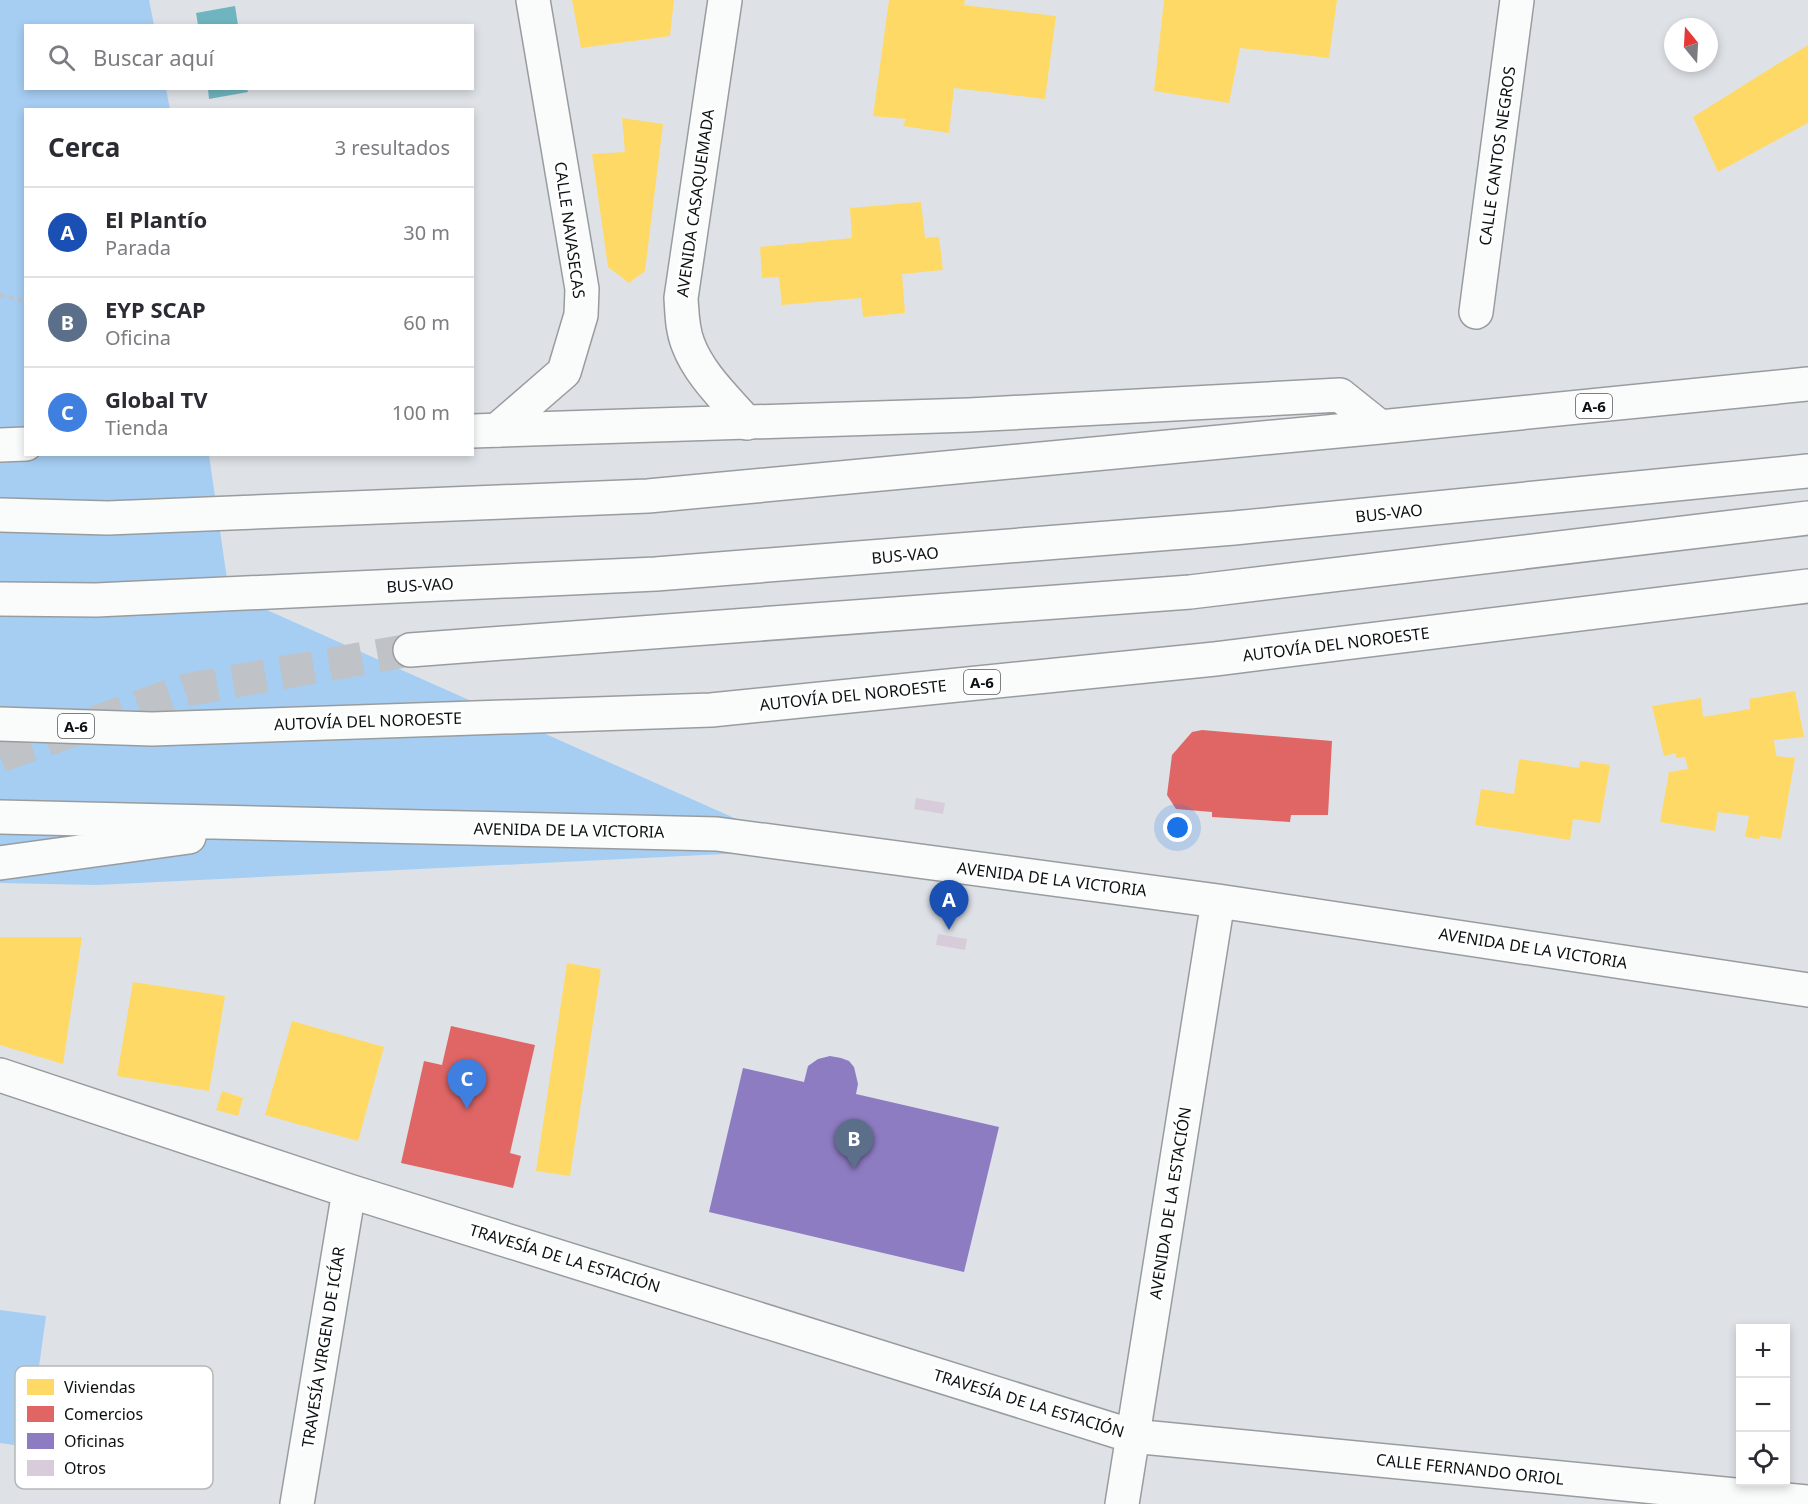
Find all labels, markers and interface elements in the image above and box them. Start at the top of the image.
north arrow [1664,18,1718,72]
search box [24,24,474,90]
icon: search [45,41,78,74]
text: Buscar aquí [93,42,214,72]
street label: CALLE CANTOS NEGROS [1474,65,1520,247]
street label: AVENIDA CASAQUEMADA [671,107,719,299]
text: Cerca [48,129,120,165]
text: 3 resultados [335,134,450,161]
street label: CALLE NAVASECAS [550,160,591,300]
text: El Plantío [105,204,207,234]
text: A [61,219,74,246]
text: 30 m [403,219,450,246]
text: Parada [105,234,171,261]
text: EYP SCAP [105,294,206,324]
text: B [61,309,74,336]
text: 60 m [403,309,450,336]
text: Oficina [105,324,171,351]
text: Global TV [105,384,208,414]
road number: A-6 [1576,394,1612,418]
text: C [61,399,74,426]
text: 100 m [392,399,450,426]
text: Tienda [105,414,168,441]
street label: BUS-VAO [1354,499,1424,527]
street label: BUS-VAO [870,541,940,569]
street label: BUS-VAO [386,572,454,598]
street label: AUTOVÍA DEL NOROESTE [1241,622,1431,666]
road number: A-6 [964,670,1000,694]
street label: AUTOVÍA DEL NOROESTE [758,674,948,716]
street label: AUTOVÍA DEL NOROESTE [274,707,462,735]
road number: A-6 [58,714,94,738]
your location [1163,813,1192,842]
street label: AVENIDA DE LA VICTORIA [473,817,665,843]
street label: AVENIDA DE LA VICTORIA [956,856,1149,902]
pin: A [930,880,968,930]
street label: AVENIDA DE LA VICTORIA [1437,922,1630,974]
pin: C [448,1060,486,1109]
street label: AVENIDA DE LA ESTACIÓN [1144,1105,1196,1301]
pin: B [834,1120,874,1169]
street label: TRAVESÍA DE LA ESTACIÓN [467,1218,663,1298]
street label: TRAVESÍA VIRGEN DE ICÍAR [296,1245,350,1449]
map controls [1736,1324,1790,1486]
button: + [1736,1324,1790,1378]
street label: TRAVESÍA DE LA ESTACIÓN [931,1363,1127,1443]
legend [15,1366,213,1489]
text: Viviendas [64,1376,135,1398]
button: − [1736,1378,1790,1432]
text: Comercios [64,1403,143,1425]
text: Oficinas [64,1430,124,1452]
button: locate [1736,1432,1790,1486]
street label: CALLE FERNANDO ORIOL [1375,1448,1565,1490]
text: Otros [64,1457,106,1479]

